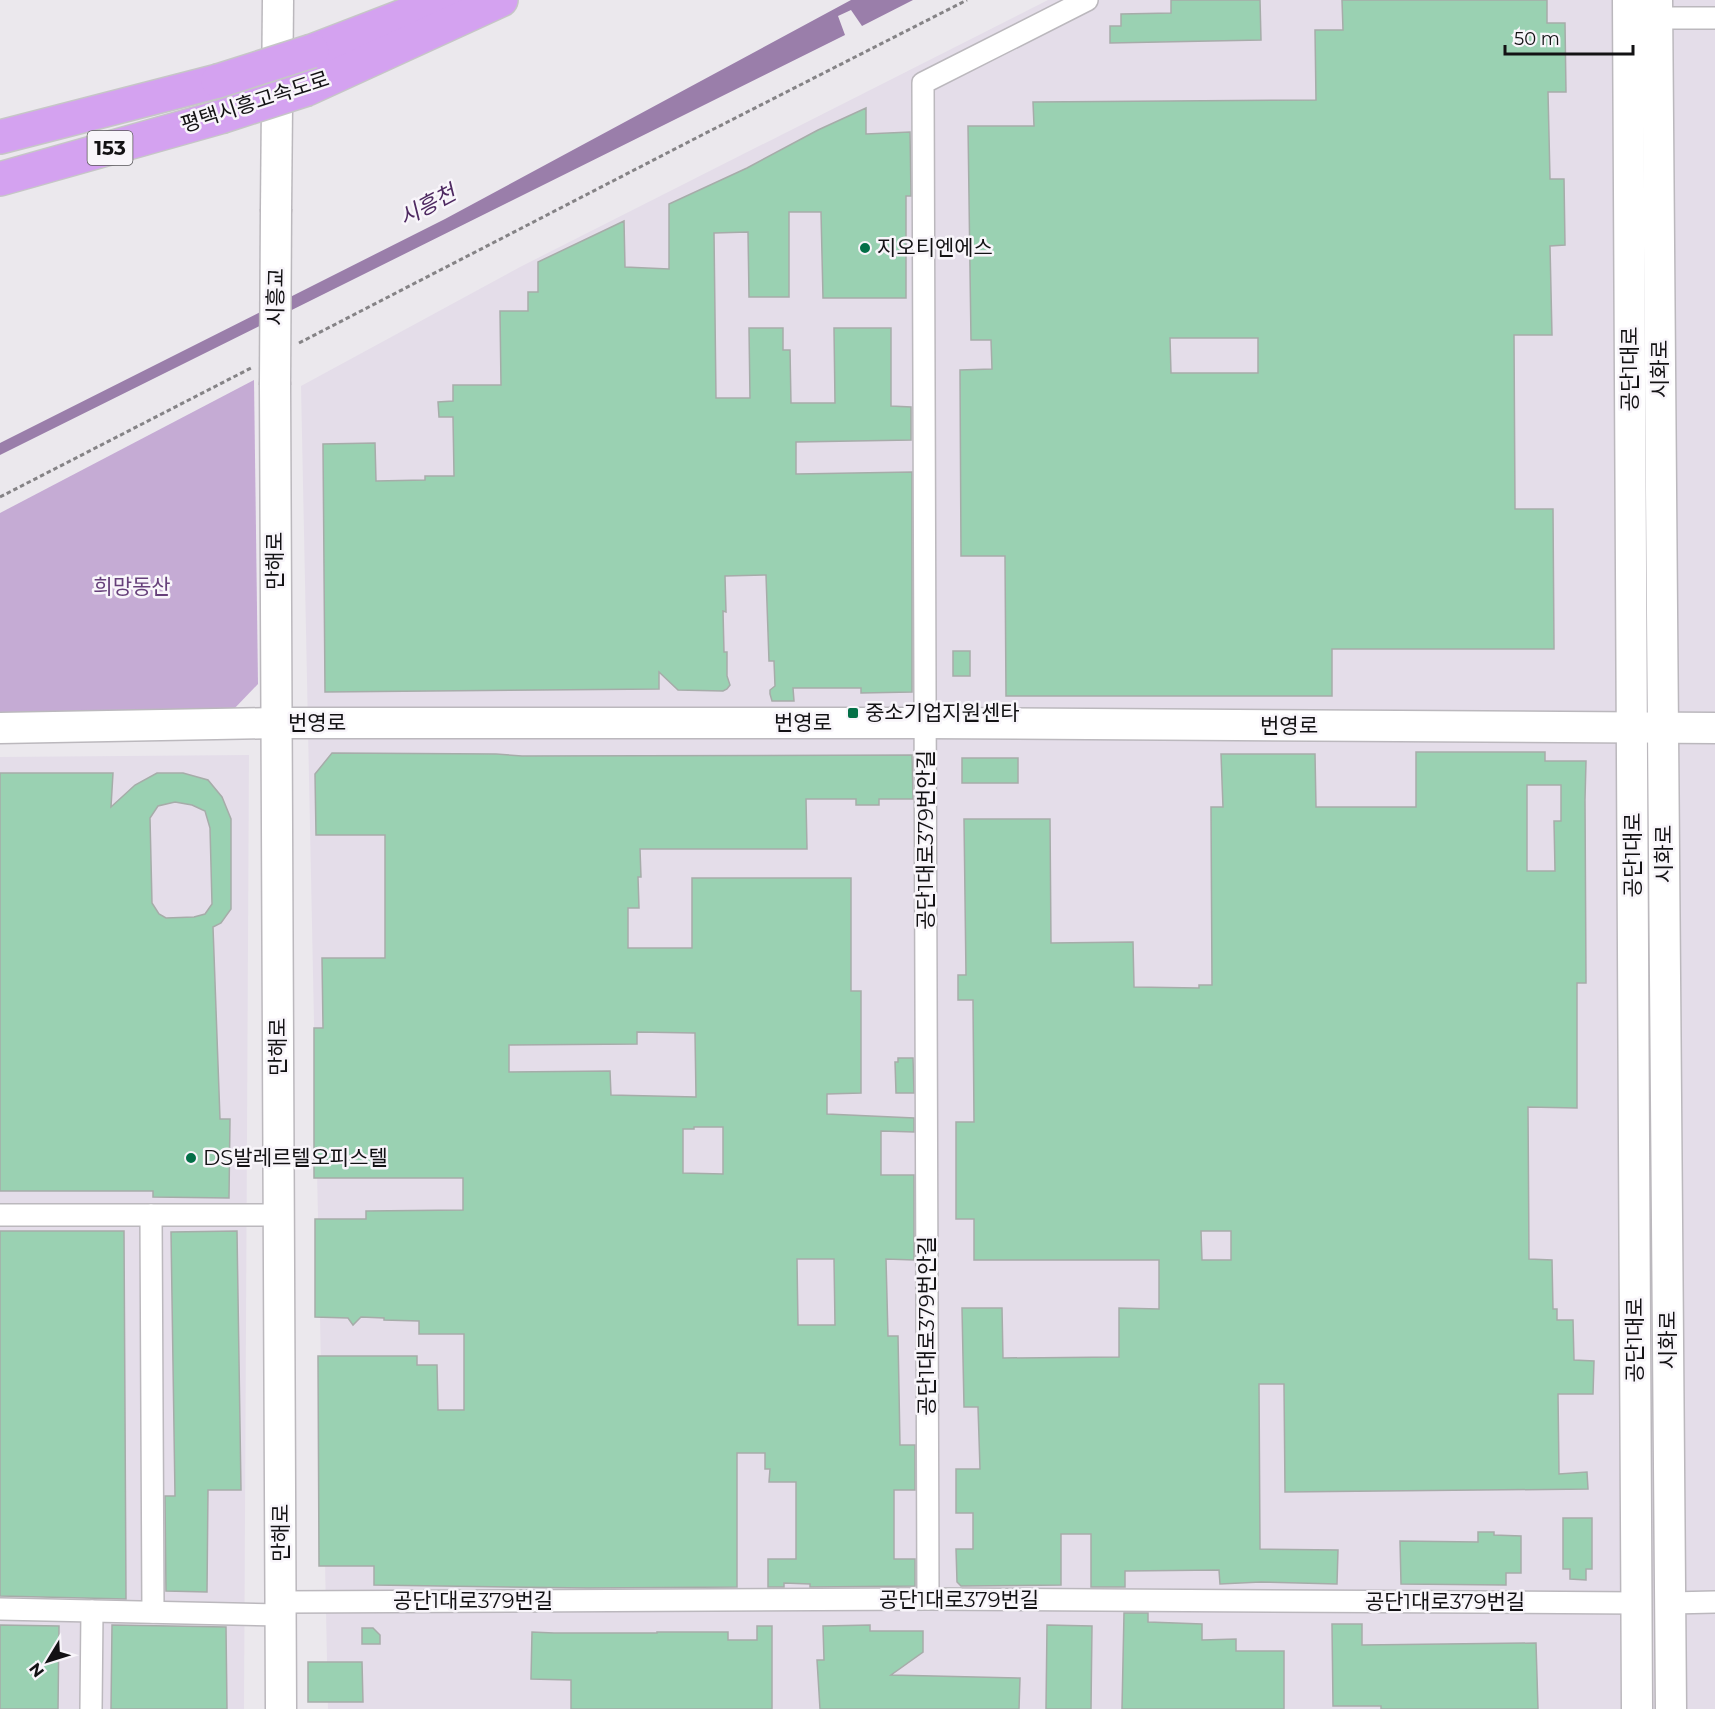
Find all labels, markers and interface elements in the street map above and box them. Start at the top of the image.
scale bar [1505,18,1632,56]
text: 50 m [1514,28,1560,50]
street label: 평택시흥고속도로 [177,66,332,137]
road number: 153 [88,131,132,165]
water label: 시흥천 [394,178,463,232]
place label: 지오티엔에스 [877,235,993,260]
marker: 지오티엔에스 [858,241,872,255]
street label: 시흥교 [262,268,289,326]
street label: 공단1대로 [1617,327,1642,411]
street label: 시화로 [1647,340,1672,398]
street label: 만해로 [262,532,287,590]
park label: 희망동산 [93,574,171,599]
place label: 중소기업지원센타 [865,700,1020,725]
marker: 중소기업지원센타 [846,706,860,720]
street label: 번영로 [288,710,346,735]
street label: 번영로 [774,710,832,735]
street label: 번영로 [1260,713,1318,738]
street label: 공단1대로379번안길 [913,750,938,930]
street label: 공단1대로 [1620,813,1645,897]
street label: 시화로 [1651,825,1676,883]
street label: 만해로 [265,1018,290,1076]
place label: DS발레르텔오피스텔 [203,1145,388,1170]
marker: DS발레르텔오피스텔 [184,1151,198,1165]
street label: 공단1대로379번안길 [914,1236,939,1416]
street label: 공단1대로 [1622,1298,1647,1382]
street label: 시화로 [1655,1311,1680,1369]
street label: 만해로 [268,1504,293,1562]
street label: 공단1대로379번길 [879,1587,1039,1612]
street label: 공단1대로379번길 [393,1588,553,1613]
street label: 공단1대로379번길 [1365,1589,1525,1614]
north arrow [18,1631,78,1691]
text: N [25,1659,48,1681]

